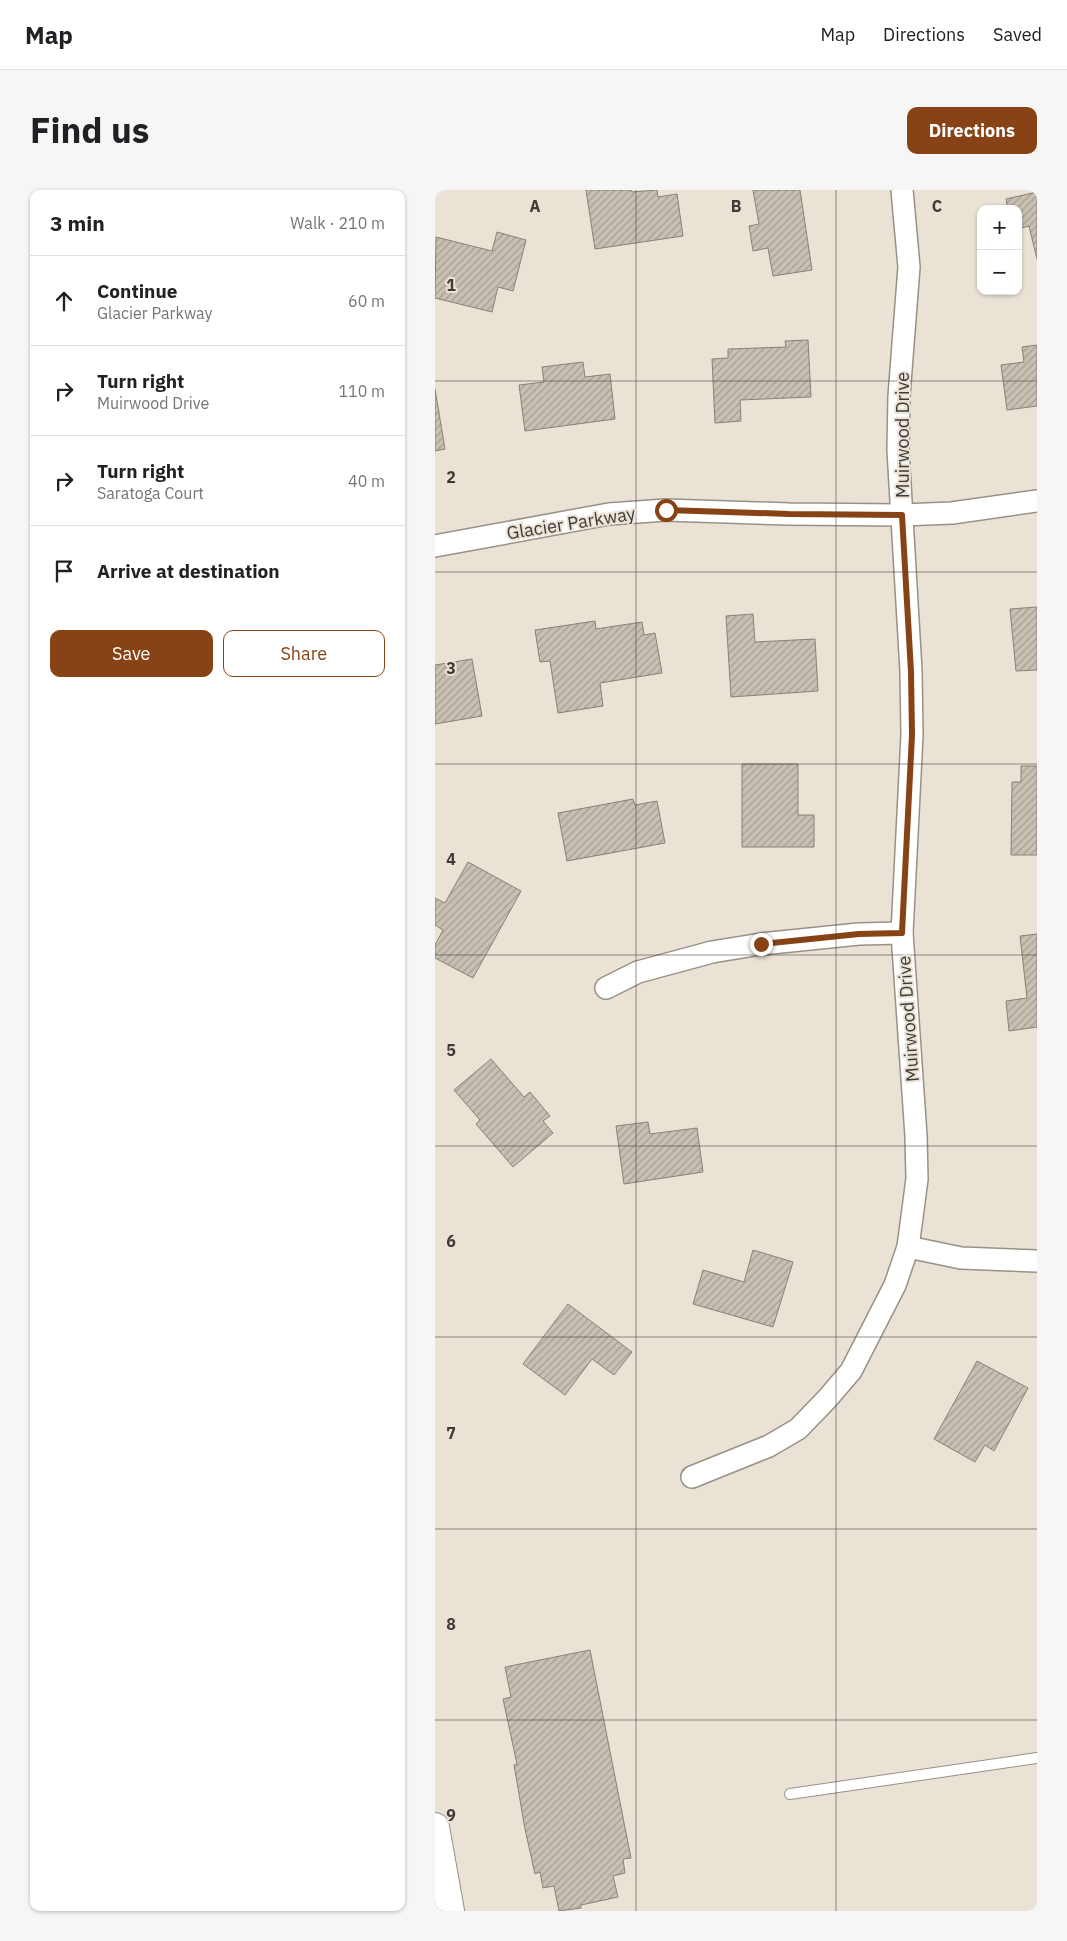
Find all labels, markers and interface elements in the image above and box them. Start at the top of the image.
text: Map [25,19,73,51]
text: Map [820,23,855,46]
text: Directions [883,23,965,46]
text: Saved [993,23,1042,46]
text: Find us [30,107,149,153]
button: Directions [907,107,1037,154]
text: A [530,196,541,216]
text: B [731,196,742,216]
text: C [932,196,942,216]
map controls [977,205,1022,295]
button: + [977,205,1022,250]
text: 3 min [50,209,105,237]
text: Walk · 210 m [290,213,385,233]
button: − [977,250,1022,295]
text: 1 [446,275,456,295]
text: Continue [97,279,177,303]
icon: ahead [50,287,78,315]
text: 60 m [348,291,385,311]
text: Glacier Parkway [97,303,212,323]
text: Turn right [97,369,184,393]
street label: Muirwood Drive [891,372,914,498]
icon: right [50,377,78,405]
text: 110 m [338,381,385,401]
text: Muirwood Drive [97,393,209,413]
text: Turn right [97,459,184,483]
icon: right [50,467,78,495]
text: 2 [446,467,456,487]
text: 40 m [348,471,385,491]
text: Saratoga Court [97,483,204,503]
route start [655,499,678,522]
street label: Glacier Parkway [505,501,637,545]
icon: arrive [50,557,78,585]
text: Arrive at destination [97,559,280,583]
button: Save [50,630,213,677]
button: Share [223,630,385,677]
text: 3 [446,658,456,678]
text: 4 [446,849,456,869]
route end [750,933,773,956]
street label: Muirwood Drive [892,955,924,1083]
text: 5 [446,1040,456,1060]
text: 6 [446,1231,456,1251]
text: 7 [446,1423,456,1443]
text: 8 [446,1614,456,1634]
text: 9 [446,1805,456,1825]

